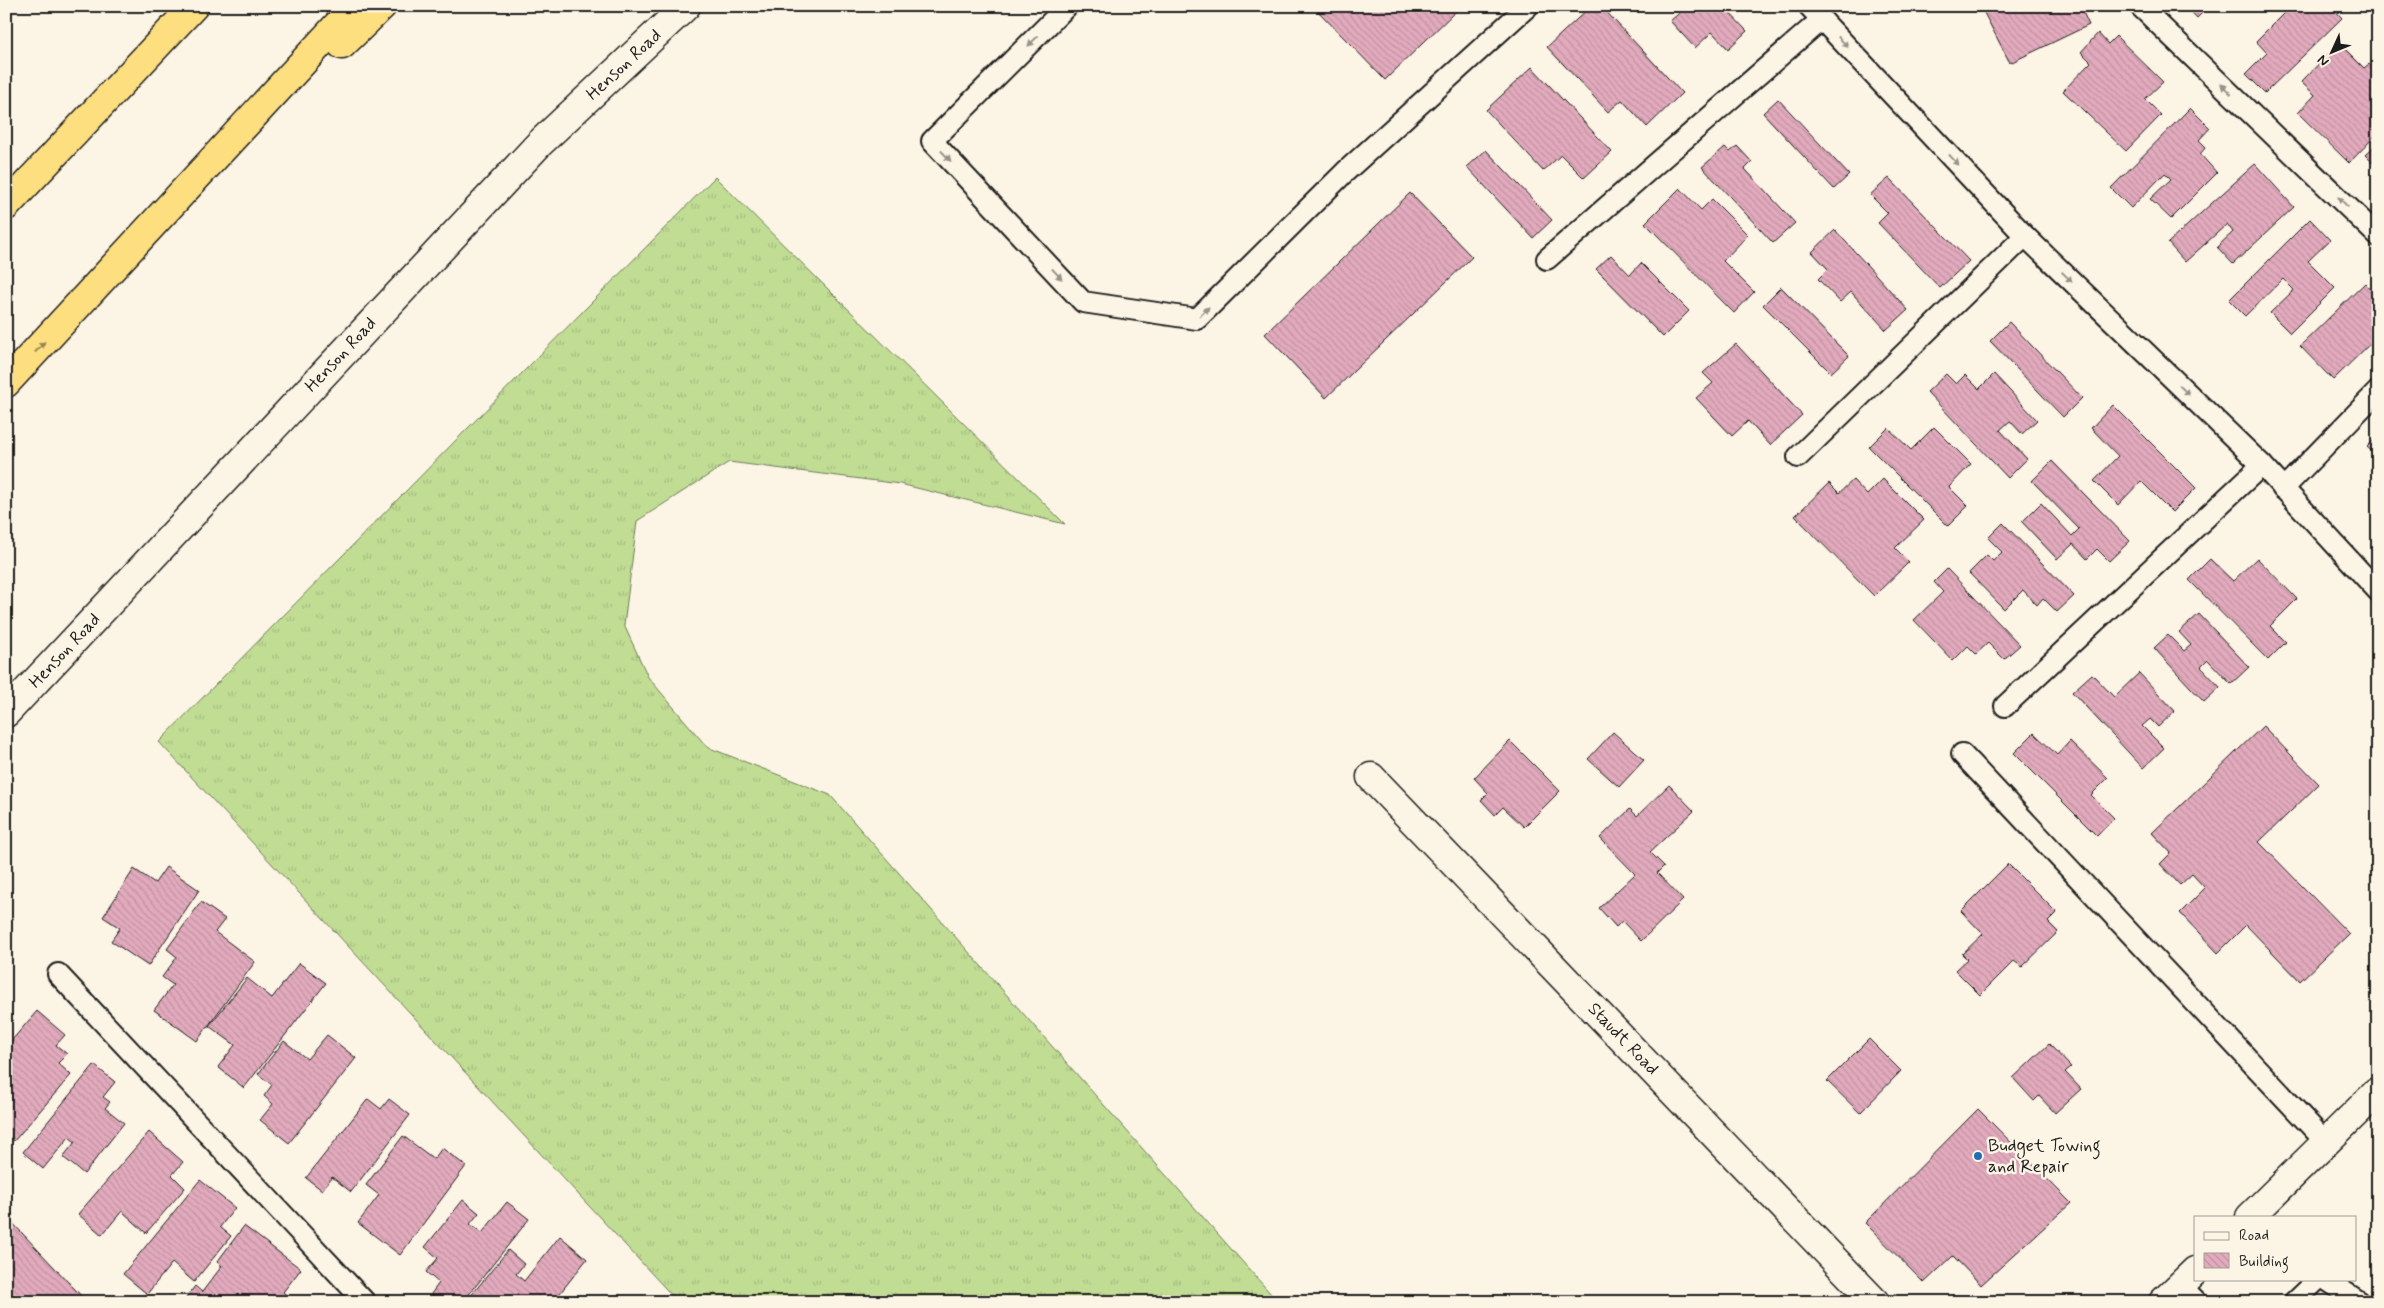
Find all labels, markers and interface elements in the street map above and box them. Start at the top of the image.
street label: Henson Road [581,24,667,106]
north arrow [2306,28,2356,78]
one-way arrow [1027,34,1039,46]
one-way arrow [1837,35,1849,47]
text: N [2314,51,2333,70]
one-way arrow [2220,83,2232,95]
one-way arrow [940,149,952,161]
one-way arrow [1948,154,1960,166]
one-way arrow [2337,196,2349,208]
one-way arrow [1051,268,1063,280]
one-way arrow [2061,271,2073,283]
one-way arrow [1198,307,1210,319]
street label: Henson Road [300,312,382,398]
one-way arrow [34,341,46,353]
one-way arrow [2178,384,2190,396]
street label: Henson Road [24,608,106,694]
street label: Staudt Road [1582,997,1664,1081]
place label: Budget Towing and Repair [1988,1134,2101,1179]
marker: Budget Towing and Repair [1972,1150,1984,1162]
legend [2194,1216,2356,1280]
text: Road [2239,1226,2269,1246]
text: Building [2239,1252,2289,1273]

